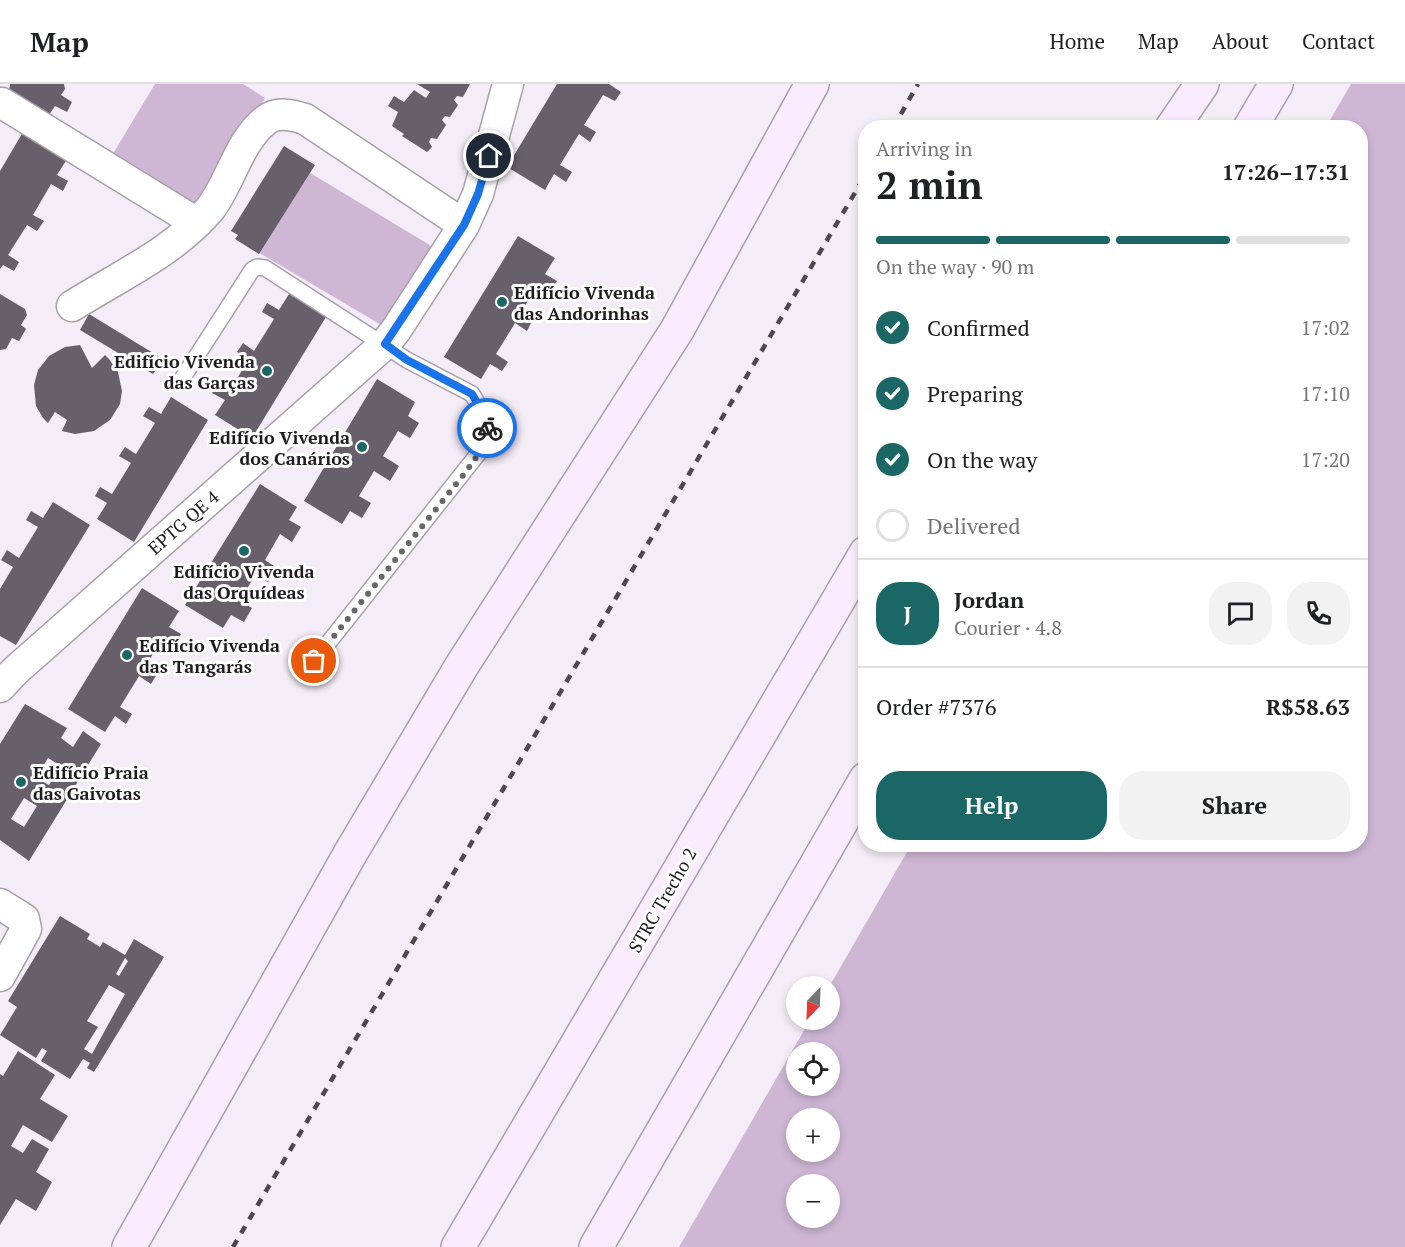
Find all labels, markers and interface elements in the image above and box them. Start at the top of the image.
text: Map [30,23,89,60]
text: Home [1049,27,1105,55]
text: Map [1138,27,1179,55]
text: About [1212,27,1269,55]
text: Contact [1302,27,1375,55]
pin [463,130,514,181]
text: Arriving in [876,135,972,162]
icon: home [472,139,505,172]
text: 17:26–17:31 [1222,157,1350,186]
text: 2 min [876,158,983,210]
text: On the way · 90 m [876,253,1034,280]
place label: Edifício Vivenda das Andorinhas [514,280,655,325]
marker: Edifício Vivenda das Andorinhas [495,295,509,309]
icon: check [876,311,909,344]
text: Confirmed [927,313,1030,342]
text: 17:02 [1301,314,1350,341]
place label: Edifício Vivenda das Garças [114,349,255,394]
marker: Edifício Vivenda das Garças [260,364,274,378]
icon: check [876,377,909,410]
text: Preparing [927,379,1023,408]
text: 17:10 [1301,380,1350,407]
courier [457,398,517,458]
icon: bike [471,412,504,445]
place label: Edifício Vivenda dos Canários [209,425,350,470]
marker: Edifício Vivenda dos Canários [355,440,369,454]
icon: check [876,443,909,476]
text: On the way [927,445,1037,474]
text: 17:20 [1301,446,1350,473]
street label: EPTG QE 4 [143,484,224,559]
text: Delivered [927,511,1020,540]
marker: Edifício Vivenda das Orquídeas [237,544,251,558]
place label: Edifício Vivenda das Orquídeas [174,559,314,604]
button: chat [1209,582,1272,645]
button: phone [1287,582,1350,645]
text: Jordan [954,585,1024,614]
text: J [903,599,912,628]
text: Courier · 4.8 [954,614,1062,641]
place label: Edifício Vivenda das Tangarás [139,633,280,678]
pin [288,635,339,686]
icon: bag [297,644,330,677]
marker: Edifício Vivenda das Tangarás [120,648,134,662]
text: Order #7376 [876,692,996,721]
text: R$58.63 [1266,692,1350,721]
place label: Edifício Praia das Gaivotas [33,760,149,805]
button: Help [876,771,1107,840]
button: Share [1119,771,1350,840]
marker: Edifício Praia das Gaivotas [14,775,28,789]
street label: STRC Trecho 2 [622,843,702,957]
north arrow [786,976,840,1030]
map controls [786,976,840,1228]
button: locate [786,1042,840,1096]
button: + [786,1108,840,1162]
button: − [786,1174,840,1228]

